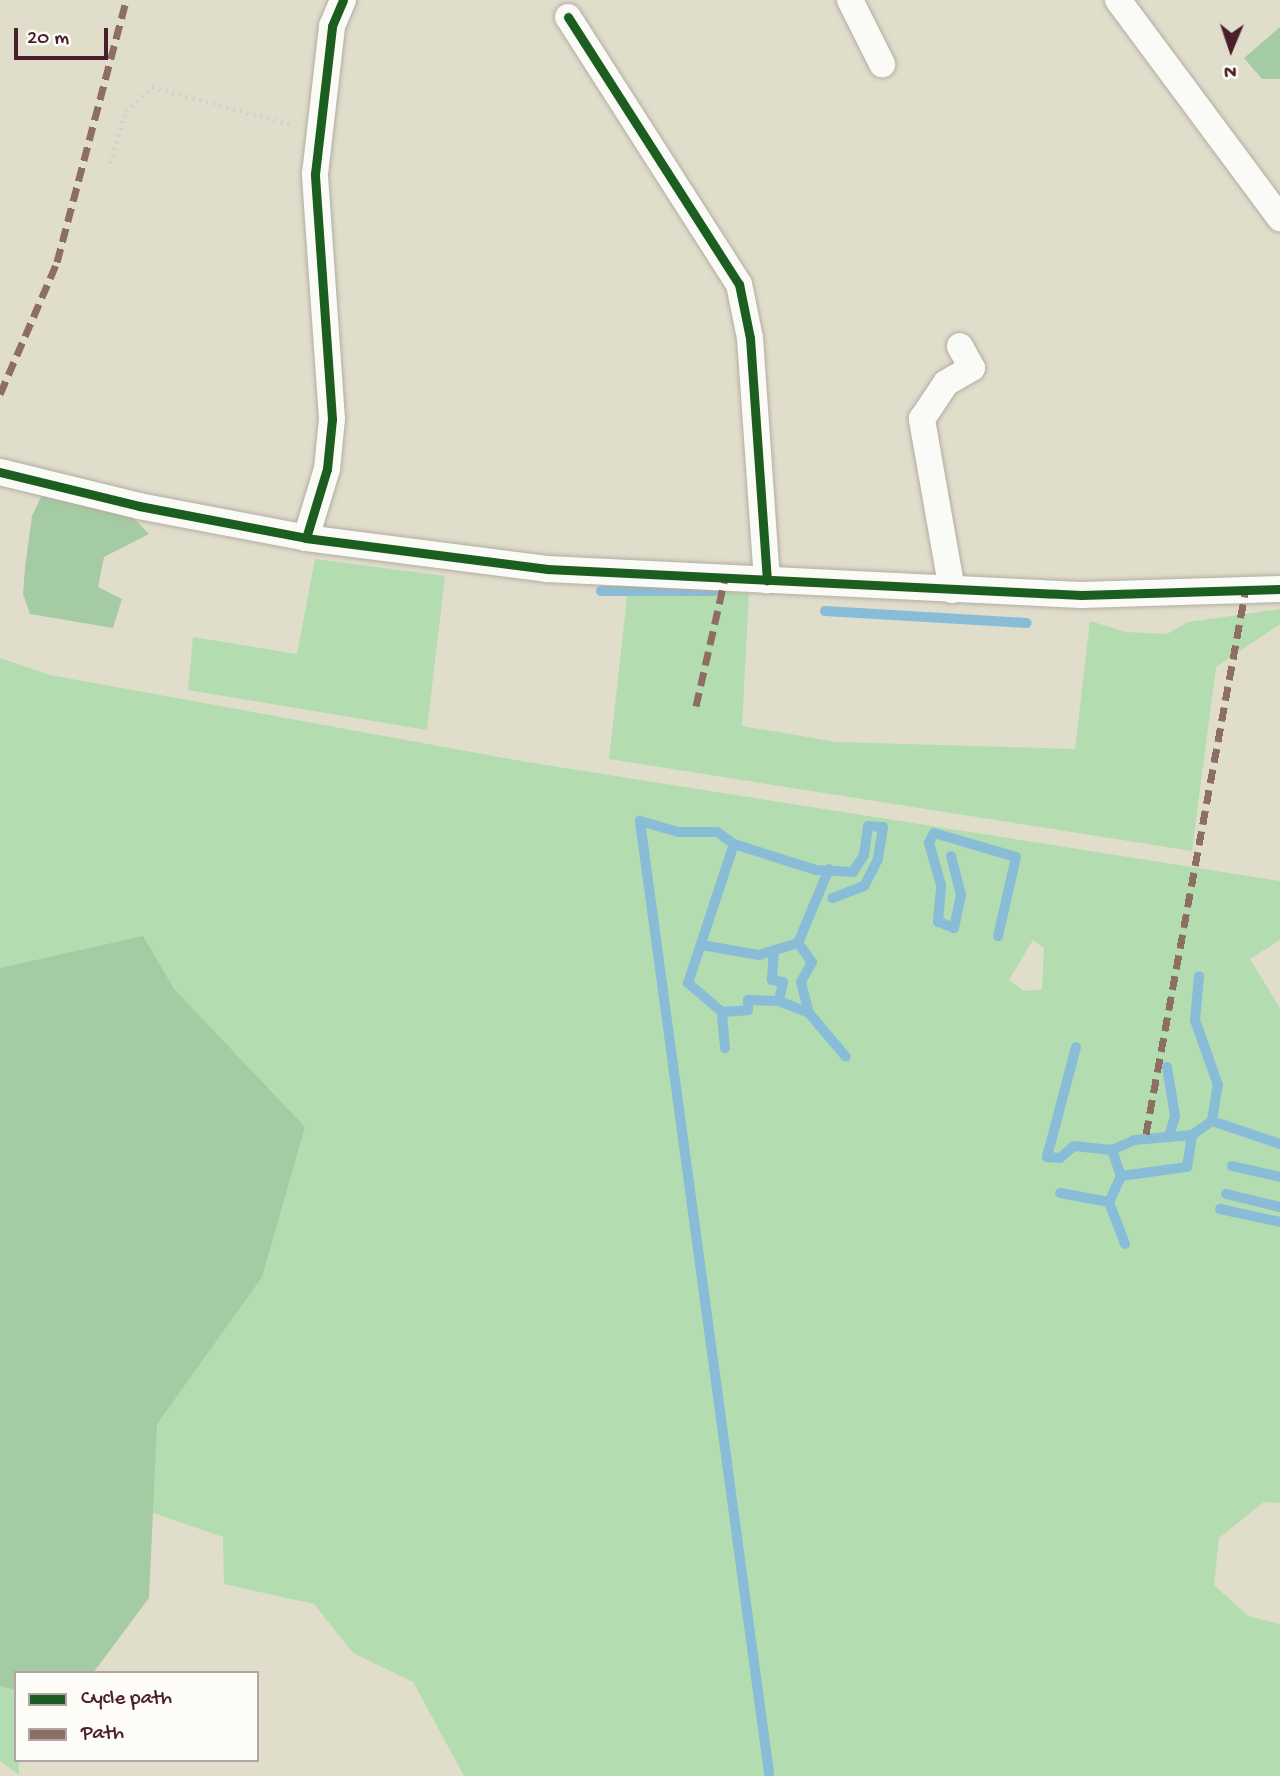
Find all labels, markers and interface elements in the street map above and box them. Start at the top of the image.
scale bar [18,14,112,58]
north arrow [1196,14,1266,84]
text: 20 m [27,27,69,52]
text: N [1224,59,1237,82]
legend [14,1671,259,1762]
text: Cycle path [81,1687,172,1712]
text: Path [81,1722,124,1747]

